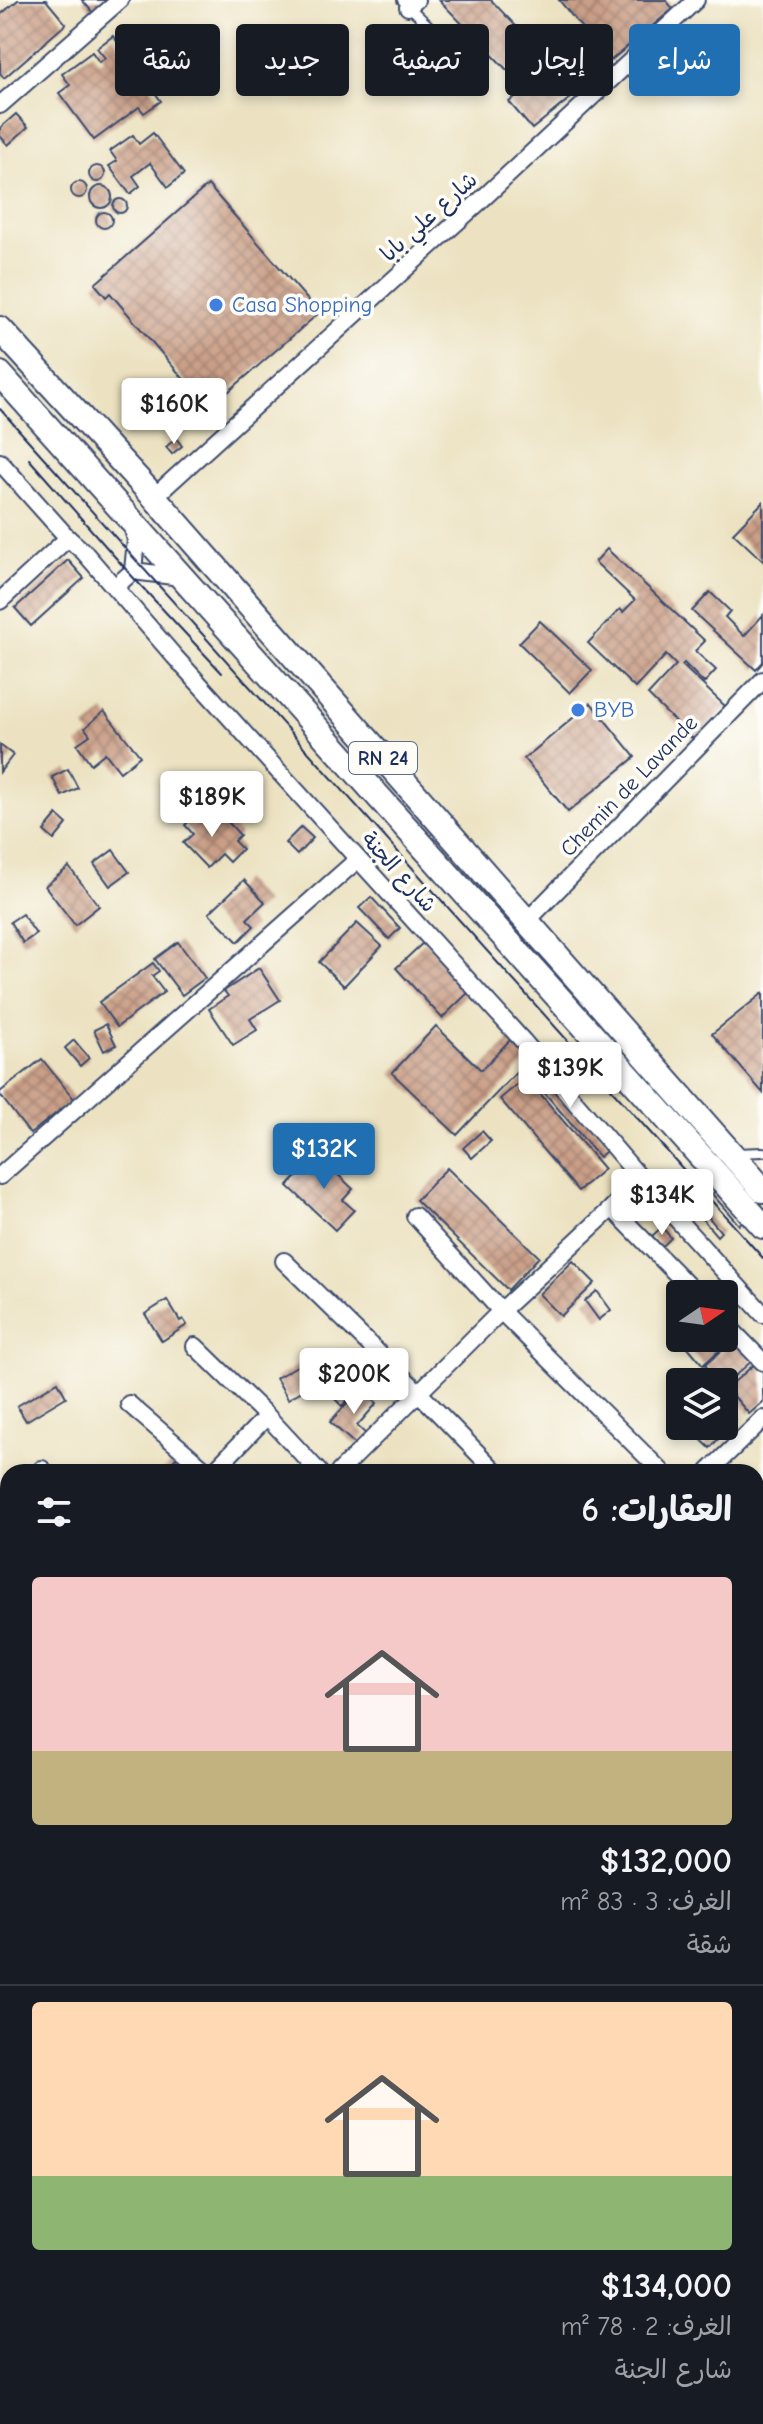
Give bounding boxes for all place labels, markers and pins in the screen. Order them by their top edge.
place label: Casa Shopping [232,292,372,318]
marker: Casa Shopping [207,296,225,314]
pin: $160K [118,378,230,446]
place label: BYB [594,697,634,723]
marker: BYB [569,701,587,719]
pin: $189K [156,771,268,839]
pin: $139K [514,1042,626,1110]
pin: $132K [268,1123,380,1191]
pin: $134K [606,1169,718,1237]
pin: $200K [298,1348,410,1416]

